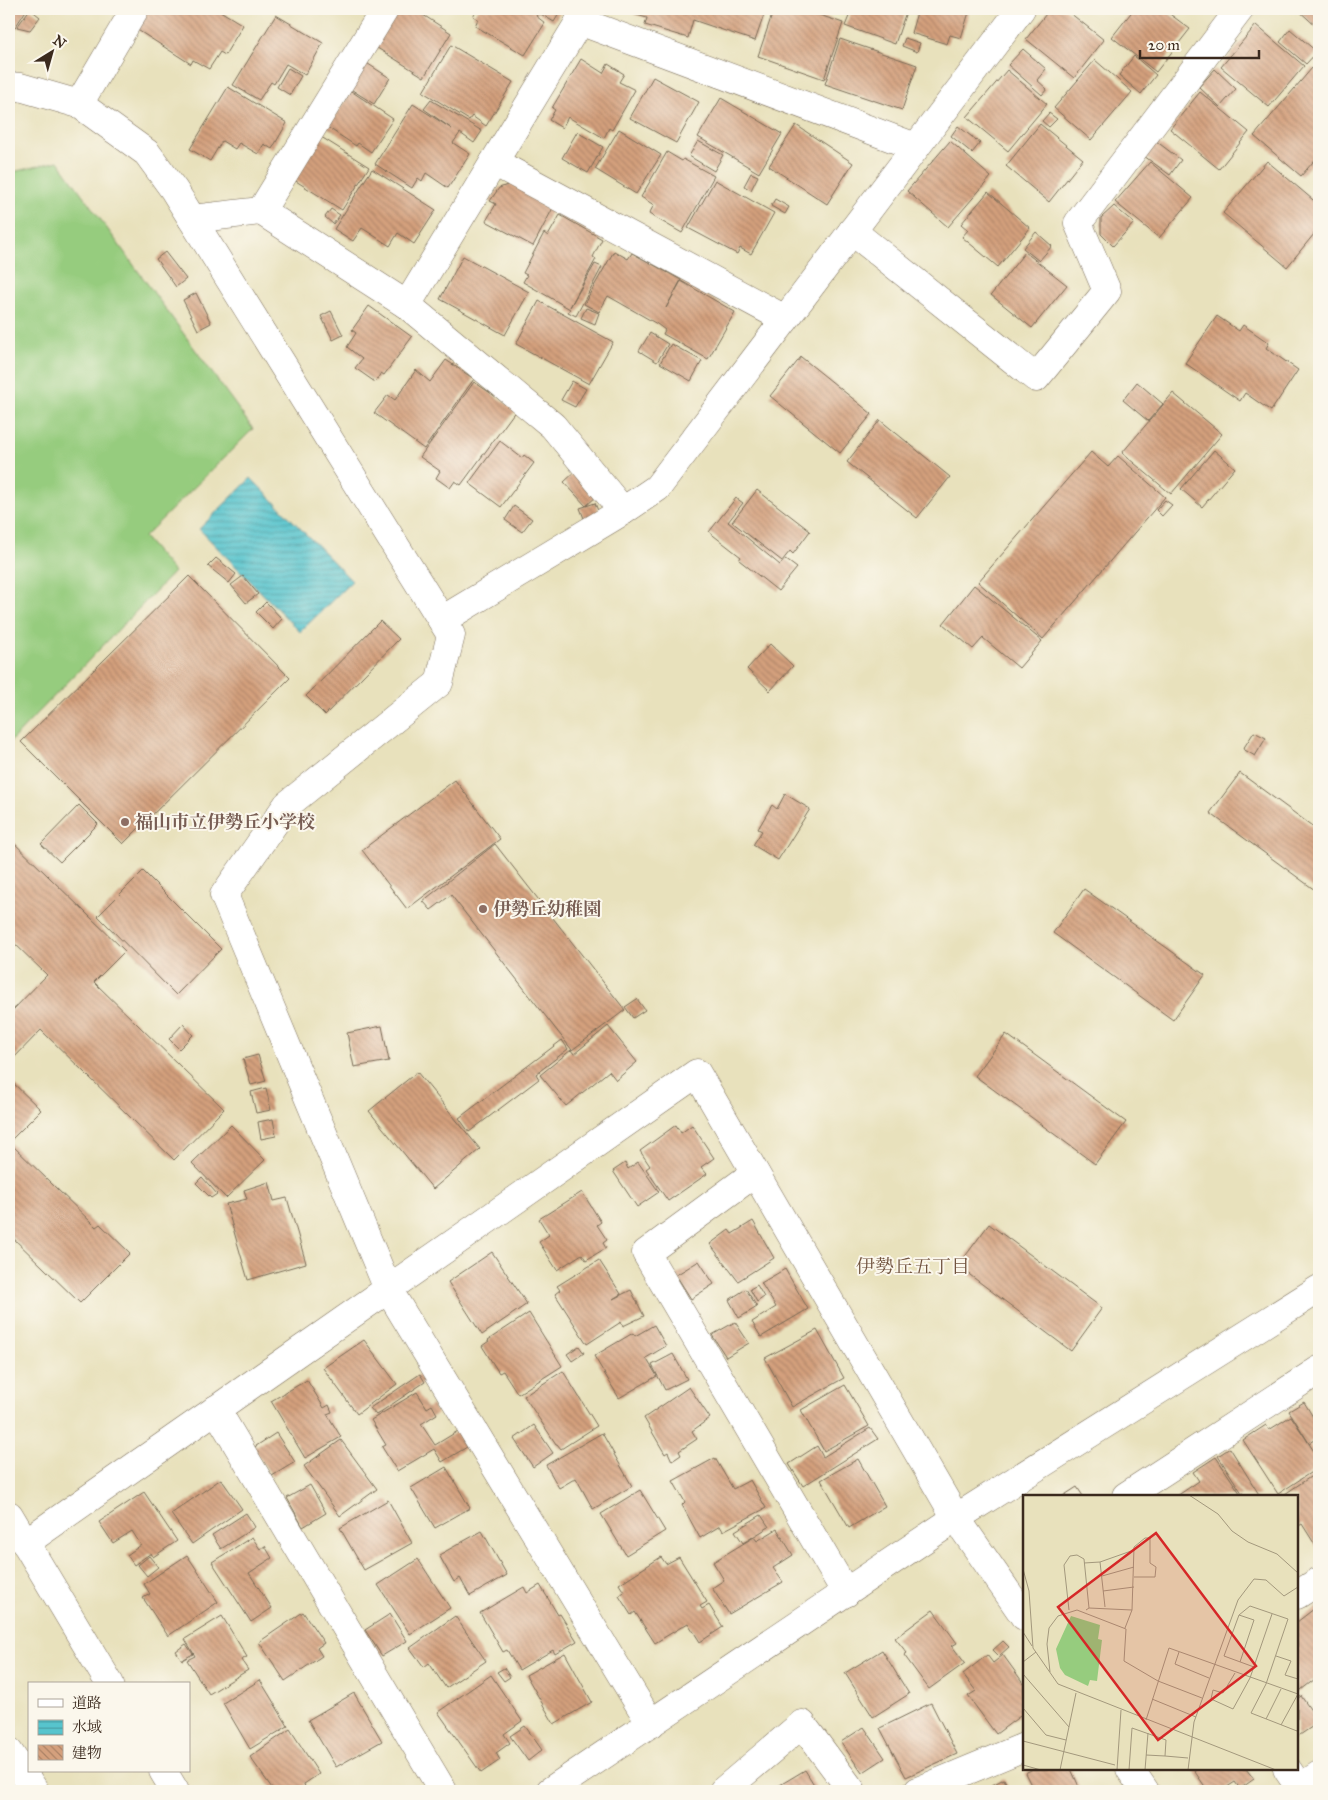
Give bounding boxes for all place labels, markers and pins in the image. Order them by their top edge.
place label: 福山市立伊勢丘小学校 [135,811,315,833]
marker: 福山市立伊勢丘小学校 [119,816,131,828]
place label: 伊勢丘幼稚園 [493,898,601,920]
marker: 伊勢丘幼稚園 [477,903,489,915]

